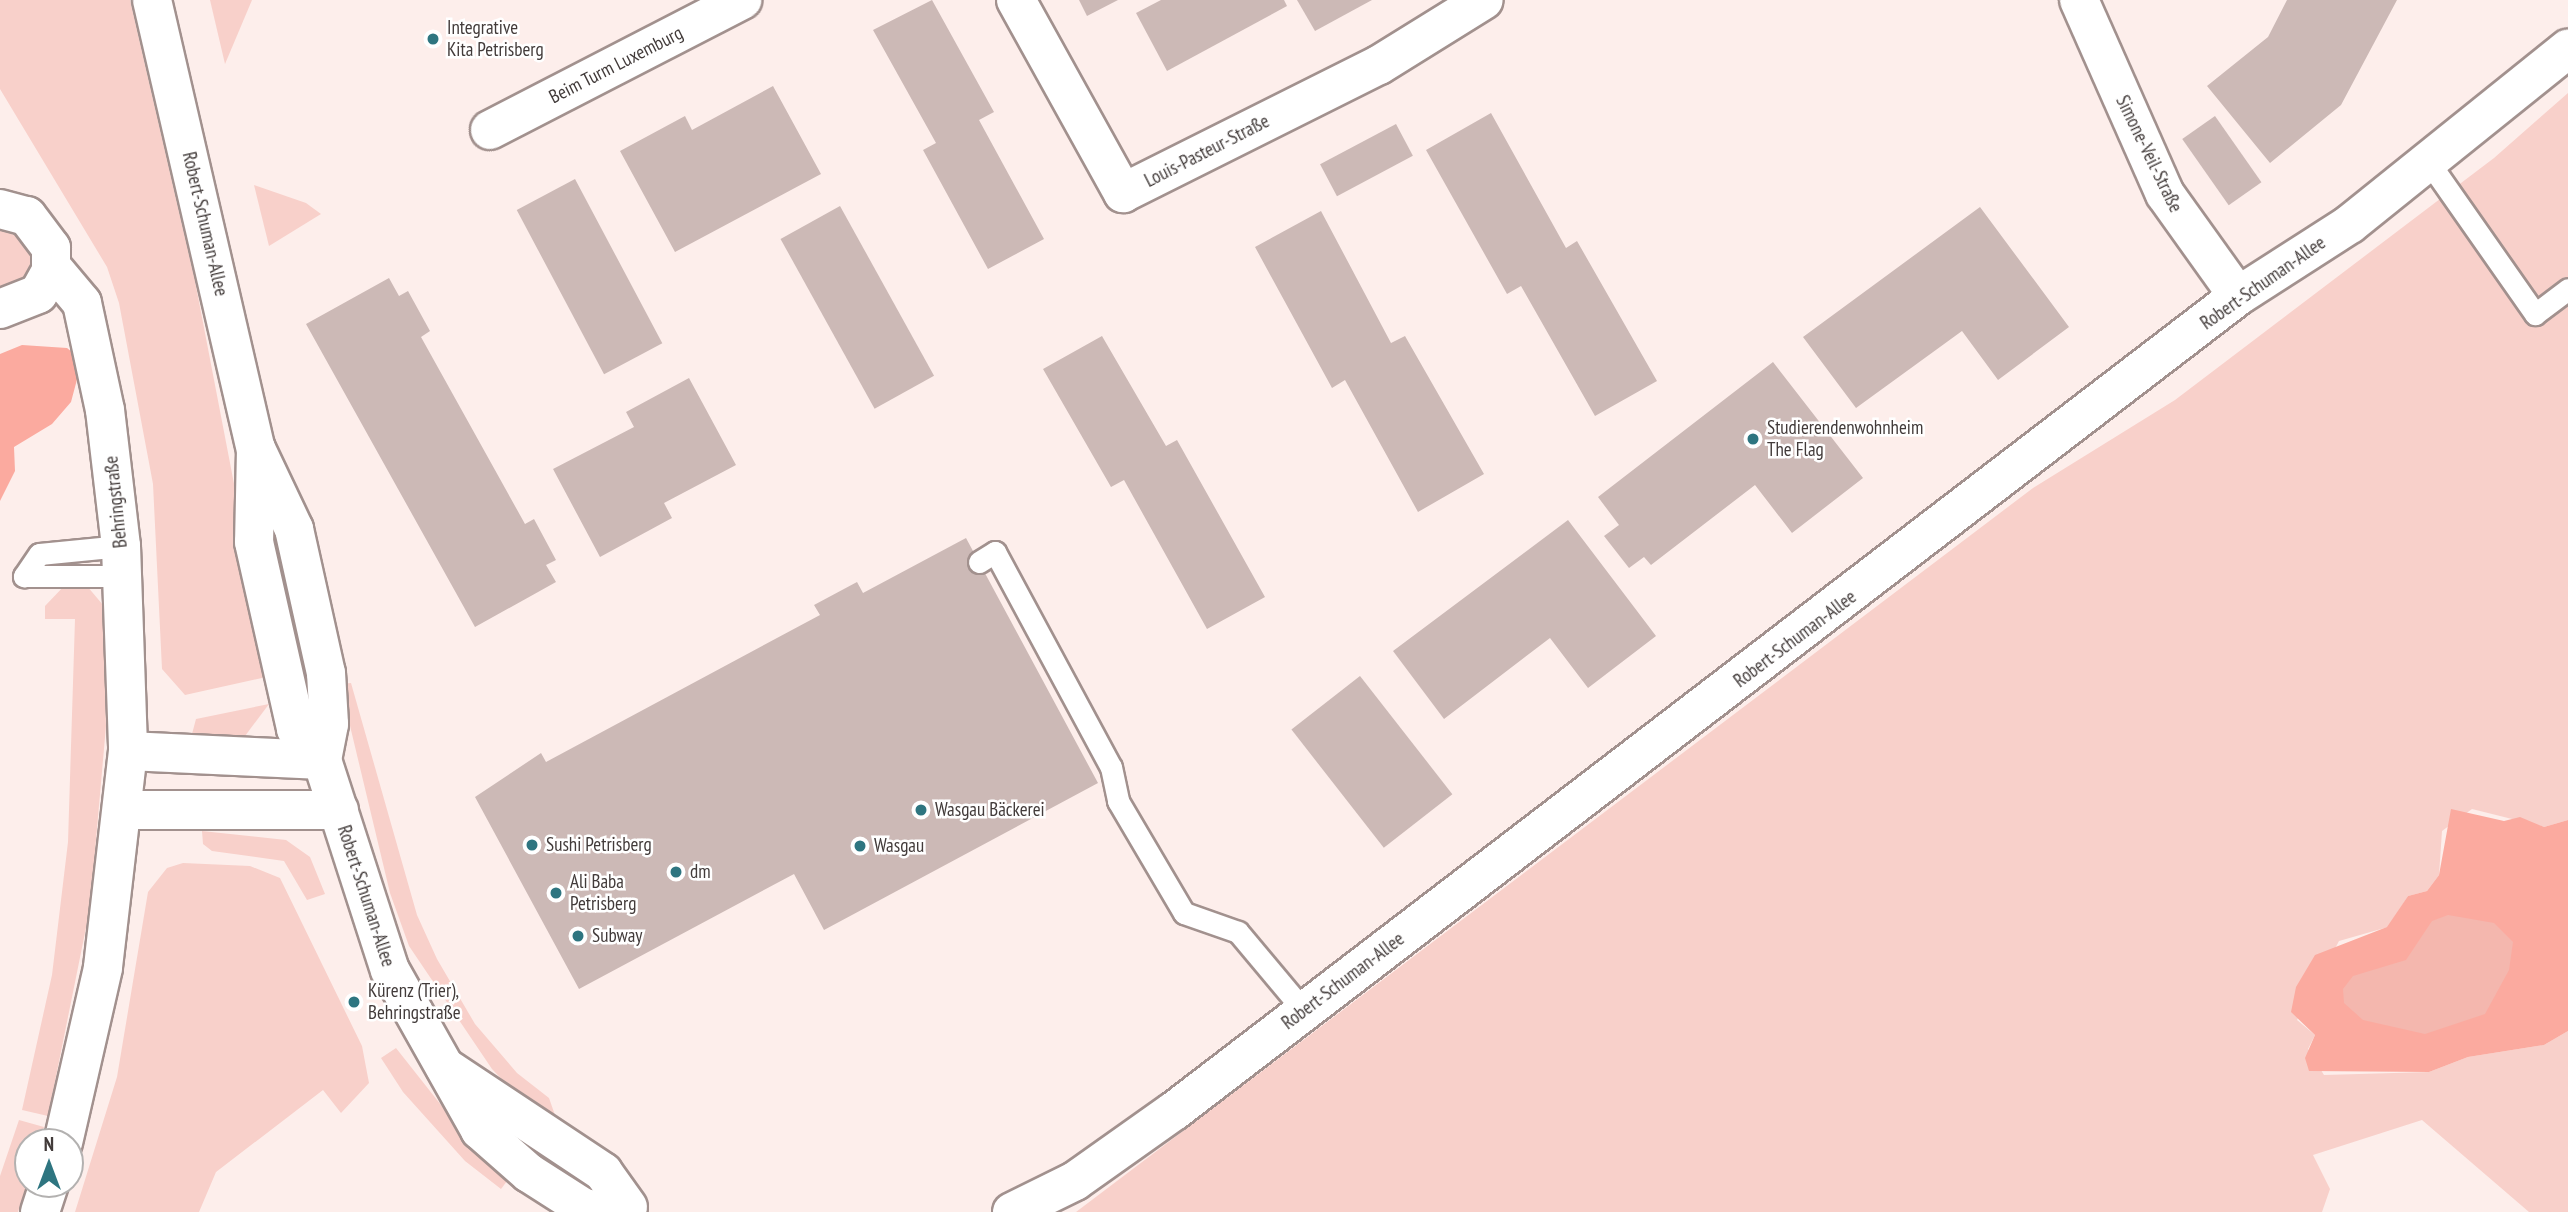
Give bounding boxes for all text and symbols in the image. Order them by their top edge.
place label: Integrative Kita Petrisberg [447,17,544,61]
street label: Beim Turm Luxemburg [545,21,687,109]
marker: Integrative Kita Petrisberg [425,31,441,47]
street label: Simone-Veil-Straße [2111,92,2187,216]
street label: Louis-Pasteur-Straße [1141,110,1273,192]
street label: Robert-Schuman-Allee [177,150,233,298]
street label: Robert-Schuman-Allee [2196,231,2330,335]
place label: Studierendenwohnheim The Flag [1767,417,1923,461]
marker: Studierendenwohnheim The Flag [1745,431,1761,447]
street label: Behringstraße [100,455,132,549]
street label: Robert-Schuman-Allee [1729,586,1861,692]
place label: Wasgau Bäckerei [935,799,1045,821]
marker: Wasgau Bäckerei [913,802,929,818]
street label: Robert-Schuman-Allee [332,822,400,970]
place label: Sushi Petrisberg [546,834,652,856]
place label: Wasgau [874,835,924,857]
marker: Sushi Petrisberg [524,837,540,853]
marker: Wasgau [852,838,868,854]
place label: dm [690,861,711,883]
marker: dm [668,864,684,880]
place label: Ali Baba Petrisberg [570,871,636,915]
marker: Ali Baba Petrisberg [548,885,564,901]
place label: Subway [592,925,642,947]
marker: Subway [570,928,586,944]
street label: Robert-Schuman-Allee [1277,928,1409,1034]
place label: Kürenz (Trier), Behringstraße [368,980,461,1024]
marker: Kürenz (Trier), Behringstraße [346,994,362,1010]
north arrow [14,1128,84,1198]
text: N [44,1132,54,1156]

